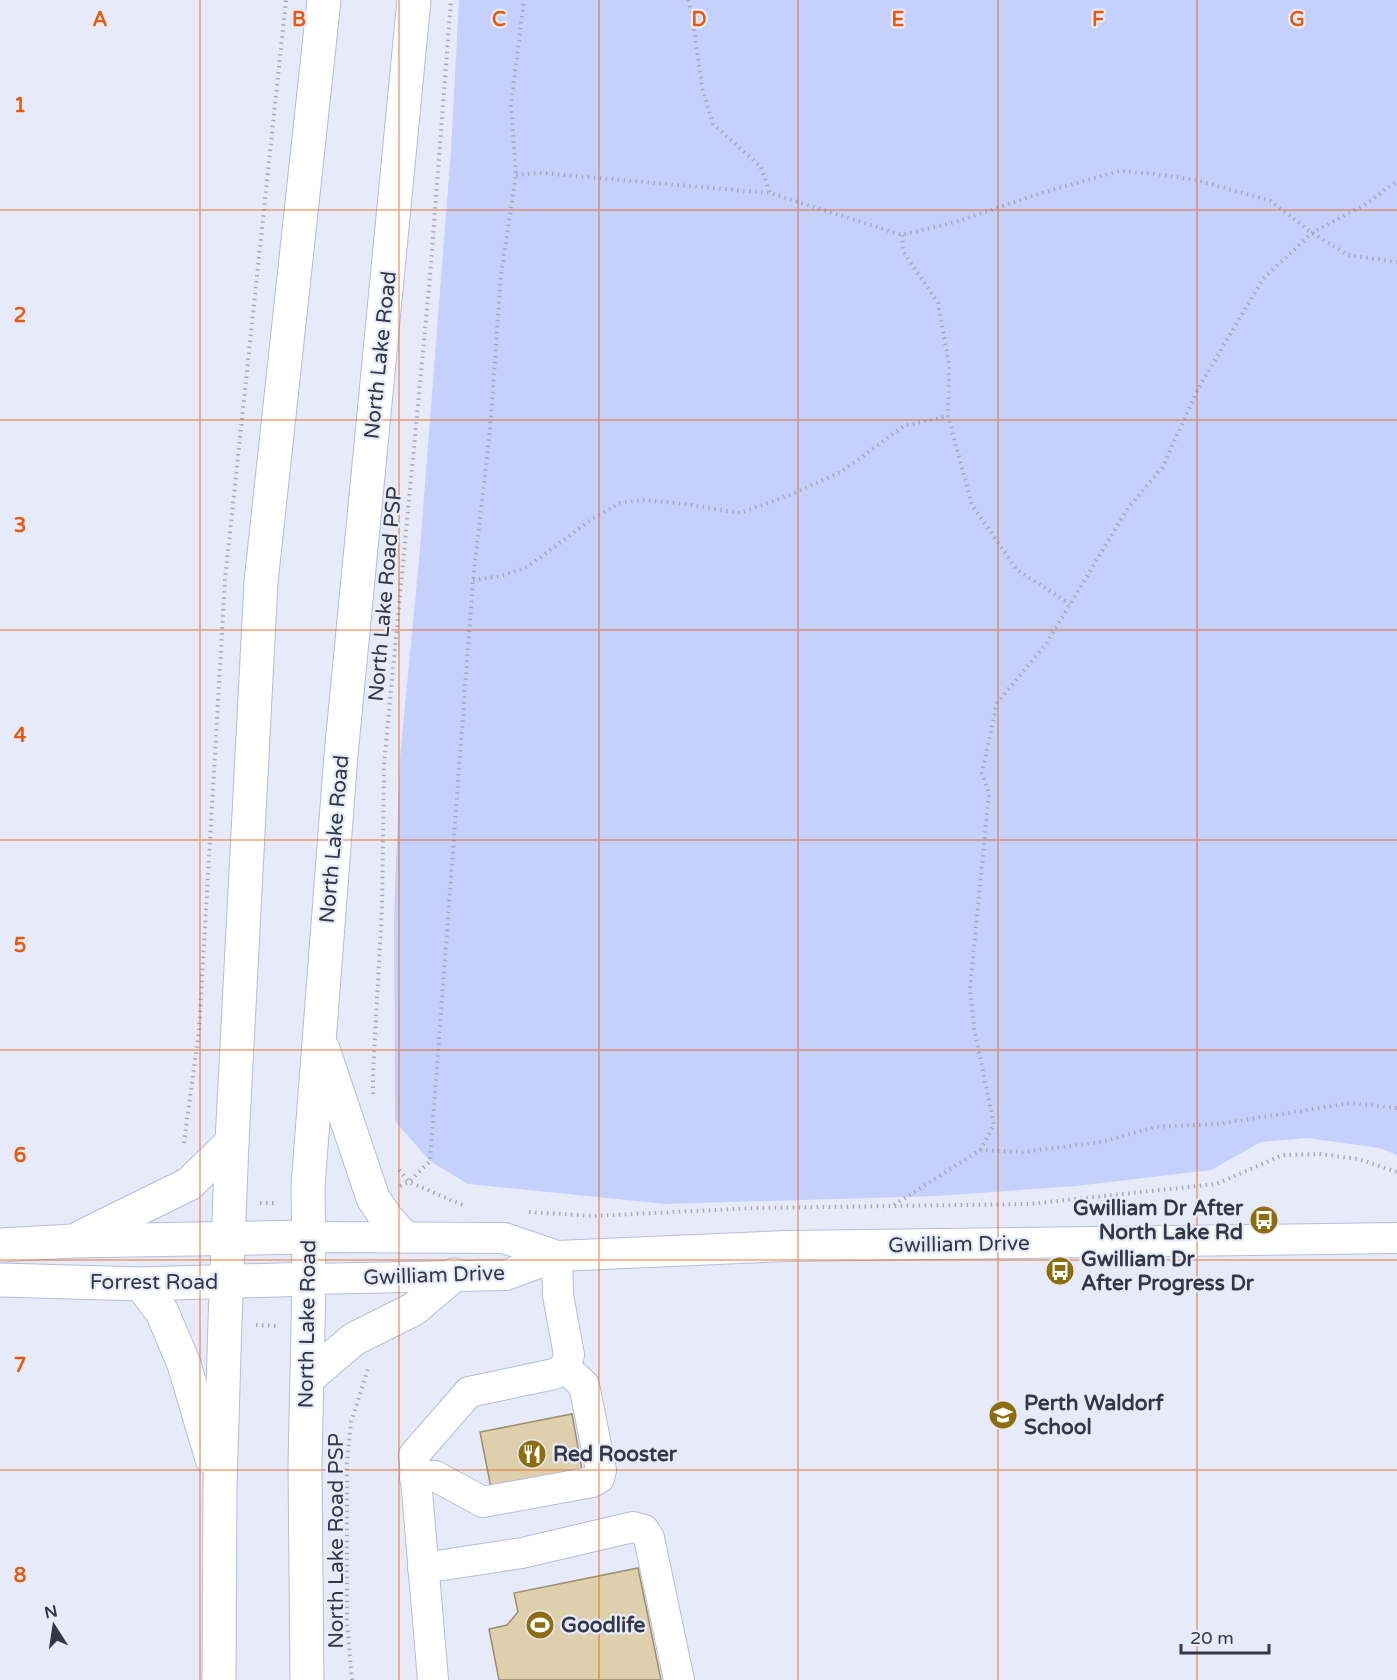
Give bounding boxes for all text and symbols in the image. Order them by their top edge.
text: A [93,8,108,32]
text: B [292,8,306,32]
text: C [492,8,506,32]
text: D [691,8,707,32]
text: E [892,8,905,32]
text: F [1092,8,1104,32]
text: G [1289,8,1305,32]
text: 1 [14,94,26,118]
street label: North Lake Road [359,270,402,440]
text: 2 [14,304,26,328]
street label: North Lake Road PSP [364,486,407,702]
text: 3 [14,514,26,538]
text: 4 [14,724,27,748]
street label: North Lake Road [315,754,354,924]
text: 5 [14,934,26,958]
text: 6 [14,1144,26,1168]
place label: Gwilliam Dr After North Lake Rd [1073,1196,1244,1245]
bus stop icon: Gwilliam Dr After North Lake Rd [1248,1204,1280,1236]
street label: Gwilliam Drive [888,1231,1030,1258]
street label: North Lake Road [294,1239,321,1409]
place label: Gwilliam Dr After Progress Dr [1081,1247,1255,1296]
bus stop icon: Gwilliam Dr After Progress Dr [1044,1255,1076,1287]
street label: Gwilliam Drive [363,1261,505,1290]
street label: Forrest Road [90,1270,218,1295]
text: 7 [14,1354,26,1378]
place label: Perth Waldorf School [1024,1391,1165,1440]
school or university icon: Perth Waldorf School [987,1399,1019,1431]
street label: North Lake Road PSP [324,1433,349,1649]
restaurant icon: Red Rooster [516,1438,548,1470]
place label: Red Rooster [553,1442,678,1467]
text: 8 [14,1564,26,1588]
north arrow [24,1596,84,1656]
text: N [43,1601,59,1623]
sports icon: Goodlife [524,1609,556,1641]
place label: Goodlife [561,1613,646,1638]
scale bar [1181,1617,1270,1655]
text: 20 m [1190,1627,1234,1649]

